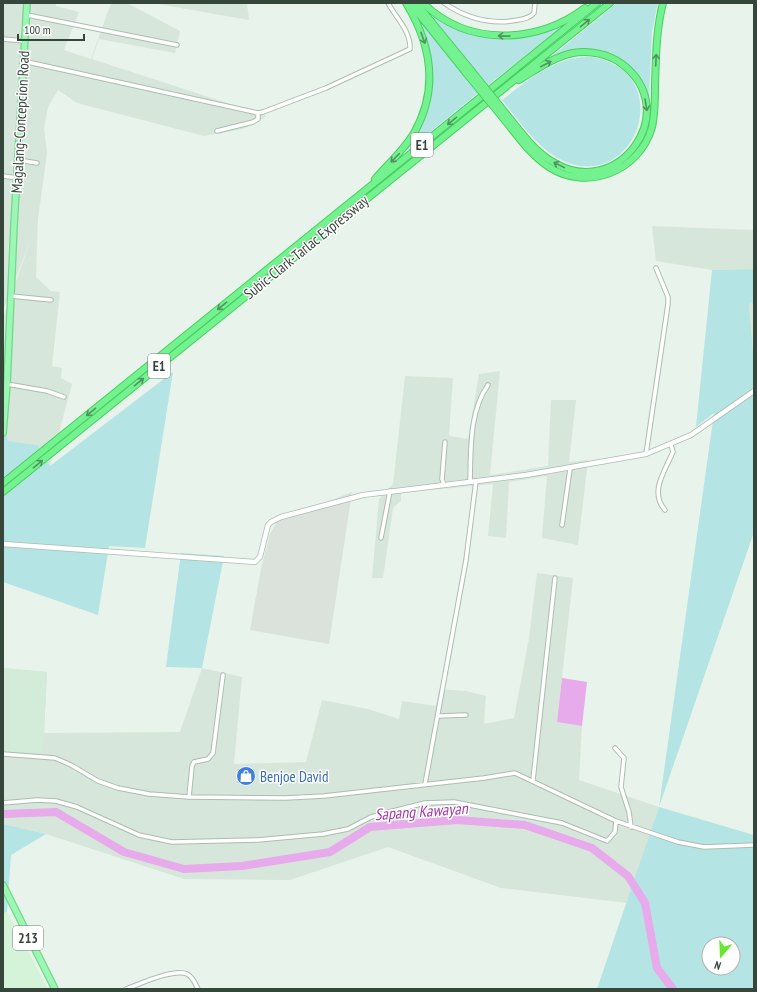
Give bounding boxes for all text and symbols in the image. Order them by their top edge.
scale bar [18,16,84,42]
one-way arrow [580,18,591,27]
text: 100 m [24,22,51,37]
one-way arrow [420,31,427,44]
one-way arrow [498,32,511,40]
street label: Magalang-Concepcion Road [7,50,33,194]
one-way arrow [652,54,660,67]
one-way arrow [540,60,552,67]
one-way arrow [642,98,650,111]
one-way arrow [446,116,457,125]
road number: E1 [411,133,433,157]
one-way arrow [390,153,400,163]
one-way arrow [553,161,565,168]
street label: Subic-Clark-Tarlac Expressway [240,191,373,303]
one-way arrow [217,302,227,311]
road number: E1 [148,354,170,378]
one-way arrow [134,378,145,387]
one-way arrow [86,407,96,416]
one-way arrow [33,460,44,468]
shop icon: Benjoe David [235,765,257,787]
place label: Benjoe David [260,767,328,786]
water label: Sapang Kawayan [374,798,469,824]
road number: 213 [13,926,43,950]
north arrow [701,936,741,976]
text: N [713,958,723,973]

